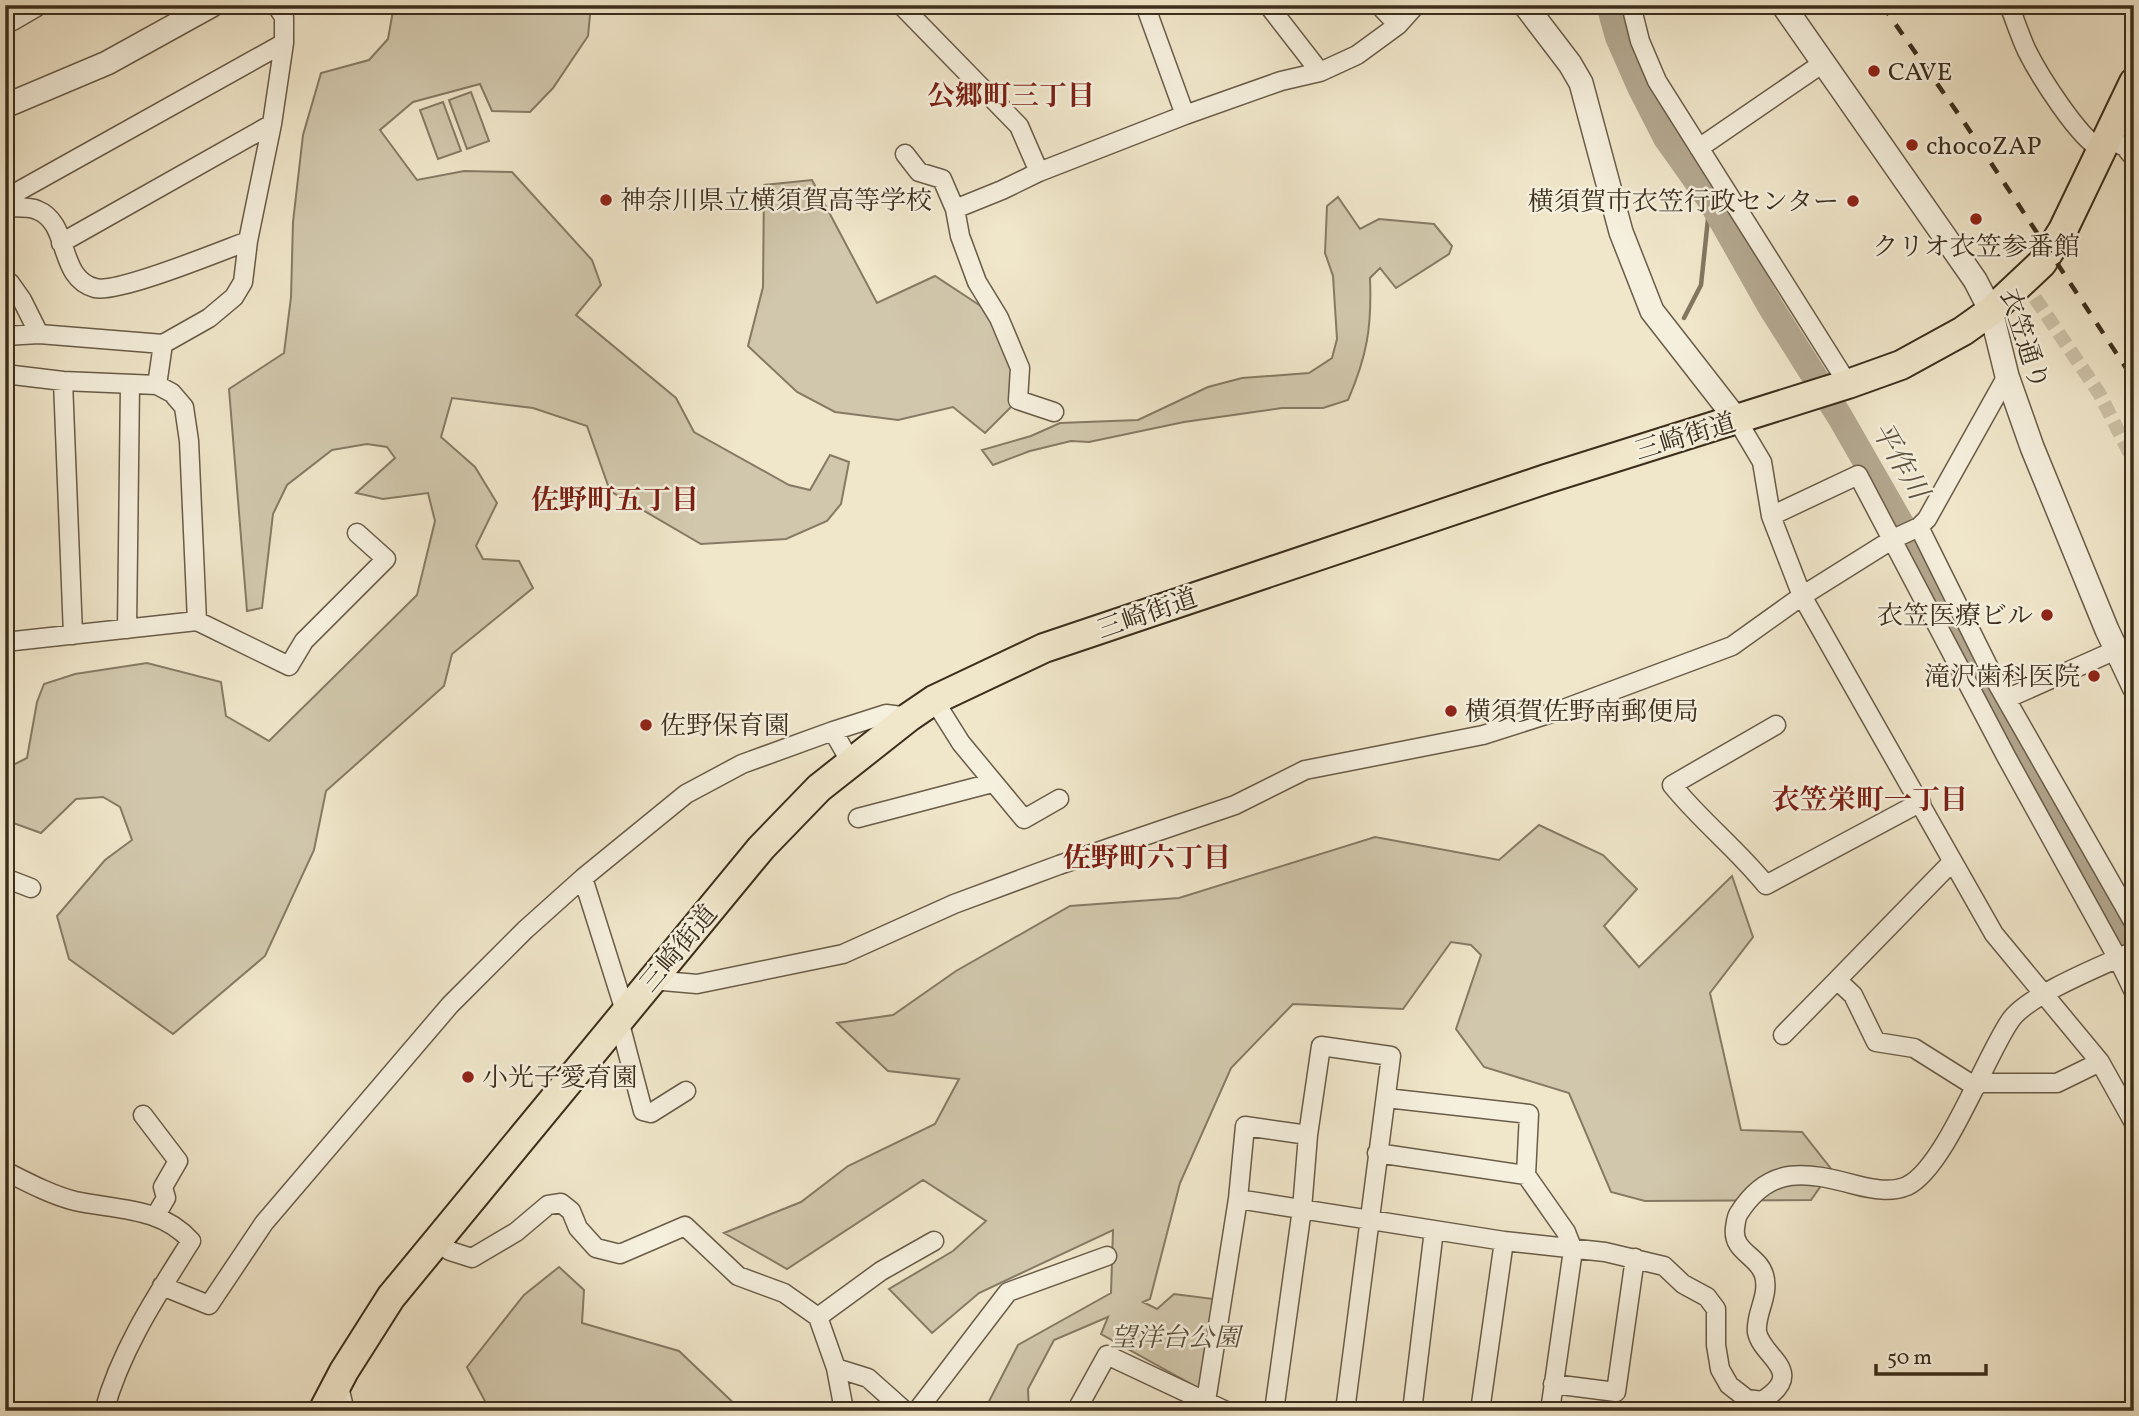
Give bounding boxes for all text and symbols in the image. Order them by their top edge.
place label: CAVE [1888,55,1952,91]
marker: CAVE [1866,63,1882,79]
district label: 公郷町三丁目 [927,78,1095,117]
place label: chocoZAP [1926,129,2042,165]
marker: chocoZAP [1904,137,1920,153]
place label: 神奈川県立横須賀高等学校 [620,184,932,220]
place label: 横須賀市衣笠行政センター [1528,185,1839,221]
marker: 神奈川県立横須賀高等学校 [598,192,614,208]
marker: 横須賀市衣笠行政センター [1845,193,1861,209]
marker: クリオ衣笠参番館 [1968,211,1984,227]
place label: クリオ衣笠参番館 [1872,230,2080,266]
street label: 衣笠通り [1990,285,2056,395]
street label: 三崎街道 [1631,405,1741,470]
water label: 平作川 [1861,415,1938,510]
district label: 佐野町五丁目 [531,482,699,521]
street label: 三崎街道 [1093,581,1203,649]
place label: 衣笠医療ビル [1877,599,2033,635]
marker: 衣笠医療ビル [2039,607,2055,623]
place label: 滝沢歯科医院 [1924,660,2080,696]
marker: 滝沢歯科医院 [2086,668,2102,684]
place label: 横須賀佐野南郵便局 [1465,695,1699,731]
marker: 横須賀佐野南郵便局 [1443,703,1459,719]
place label: 佐野保育園 [660,709,790,745]
marker: 佐野保育園 [638,717,654,733]
district label: 衣笠栄町一丁目 [1772,782,1968,821]
district label: 佐野町六丁目 [1063,840,1231,879]
street label: 三崎街道 [632,898,727,1001]
place label: 小光子愛育園 [482,1061,638,1097]
marker: 小光子愛育園 [460,1069,476,1085]
park label: 望洋台公園 [1110,1321,1244,1357]
scale bar [1876,1332,1987,1376]
text: 50 m [1887,1344,1932,1373]

